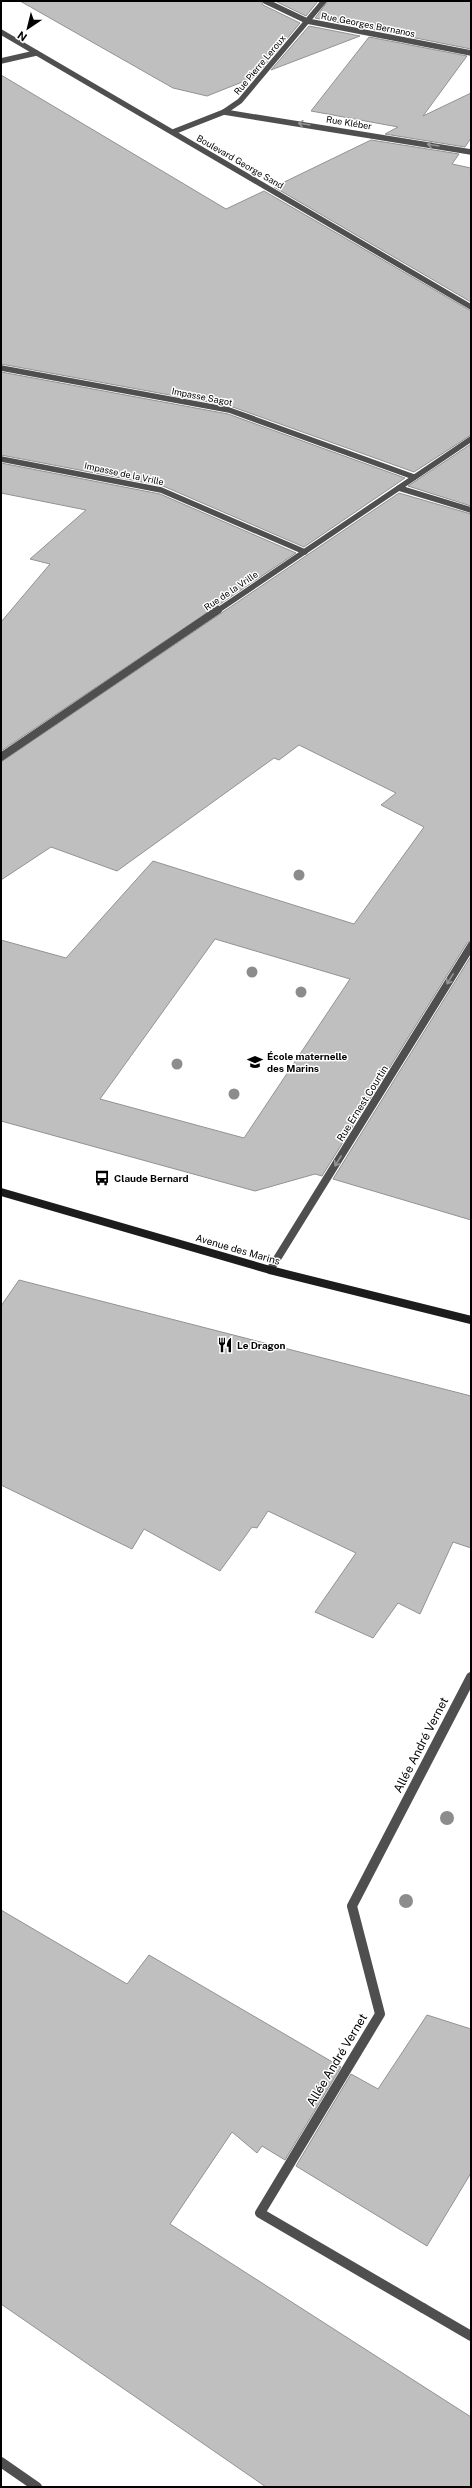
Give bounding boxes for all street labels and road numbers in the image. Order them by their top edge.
street label: Rue Georges Bernanos [320,10,416,39]
street label: Rue Pierre Leroux [231,33,288,97]
street label: Rue Kléber [325,113,373,132]
street label: Boulevard George Sand [195,132,286,191]
street label: Impasse Sagot [171,385,234,408]
street label: Impasse de la Vrille [83,460,165,487]
street label: Rue de la Vrille [202,569,260,613]
street label: Rue Ernest Courtin [334,1063,390,1143]
street label: Avenue des Marins [194,1231,282,1267]
street label: Allée André Vernet [391,1695,451,1795]
street label: Allée André Vernet [304,2011,370,2109]

